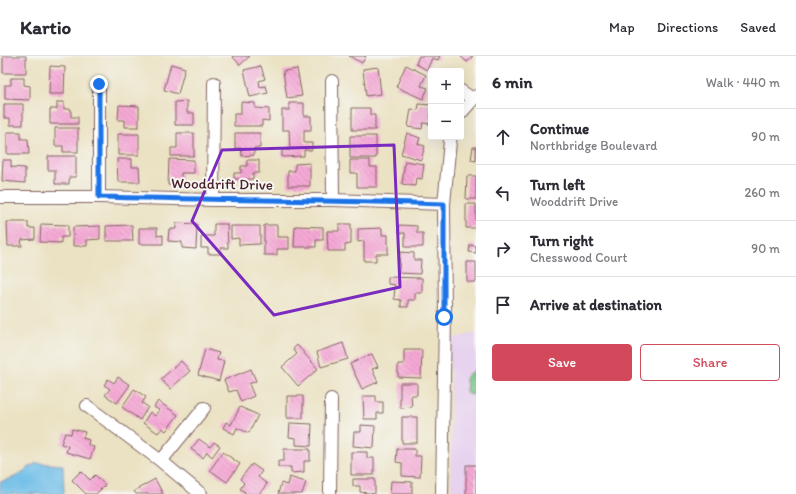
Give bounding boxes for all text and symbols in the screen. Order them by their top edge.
text: Kartio [20,16,71,39]
text: Map [609,19,635,36]
text: Directions [657,19,718,36]
text: Saved [740,19,776,36]
map controls [428,68,464,140]
button: + [428,68,464,104]
text: 6 min [492,72,533,92]
route end [90,75,108,93]
text: Walk · 440 m [706,75,780,90]
button: − [428,104,464,140]
text: Continue [530,120,589,138]
icon: ahead [492,126,514,148]
text: 90 m [751,129,780,144]
text: Northbridge Boulevard [530,138,657,153]
street label: Wooddrift Drive [171,174,273,194]
text: Turn left [530,176,585,194]
icon: left [492,182,514,204]
text: 260 m [744,185,780,200]
text: Wooddrift Drive [530,194,618,209]
text: Turn right [530,232,594,250]
icon: right [492,238,514,260]
text: 90 m [751,241,780,256]
text: Chesswood Court [530,250,627,265]
icon: arrive [492,294,514,316]
text: Arrive at destination [530,296,662,314]
route start [435,308,453,326]
button: Save [492,344,632,381]
button: Share [640,344,780,381]

